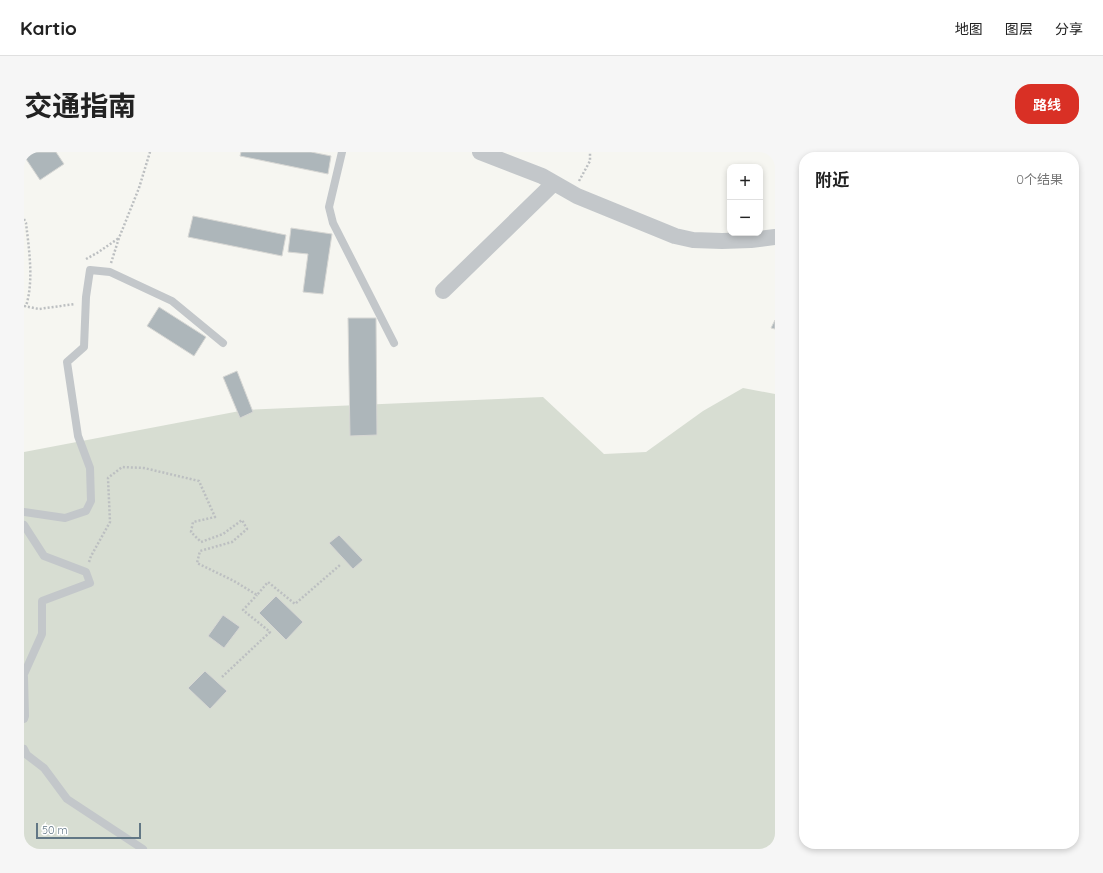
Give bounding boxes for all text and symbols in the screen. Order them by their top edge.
text: Kartio [20,16,77,40]
text: 地图 [955,20,983,38]
text: 图层 [1005,20,1033,38]
text: 分享 [1055,20,1083,38]
button: 路线 [1015,84,1079,124]
text: 交通指南 [24,88,136,123]
map controls [727,164,763,236]
button: + [727,164,763,200]
text: 附近 [815,169,849,190]
text: 0个结果 [1016,171,1063,187]
button: − [727,200,763,236]
scale bar [36,821,141,840]
text: 50 m [42,823,68,837]

